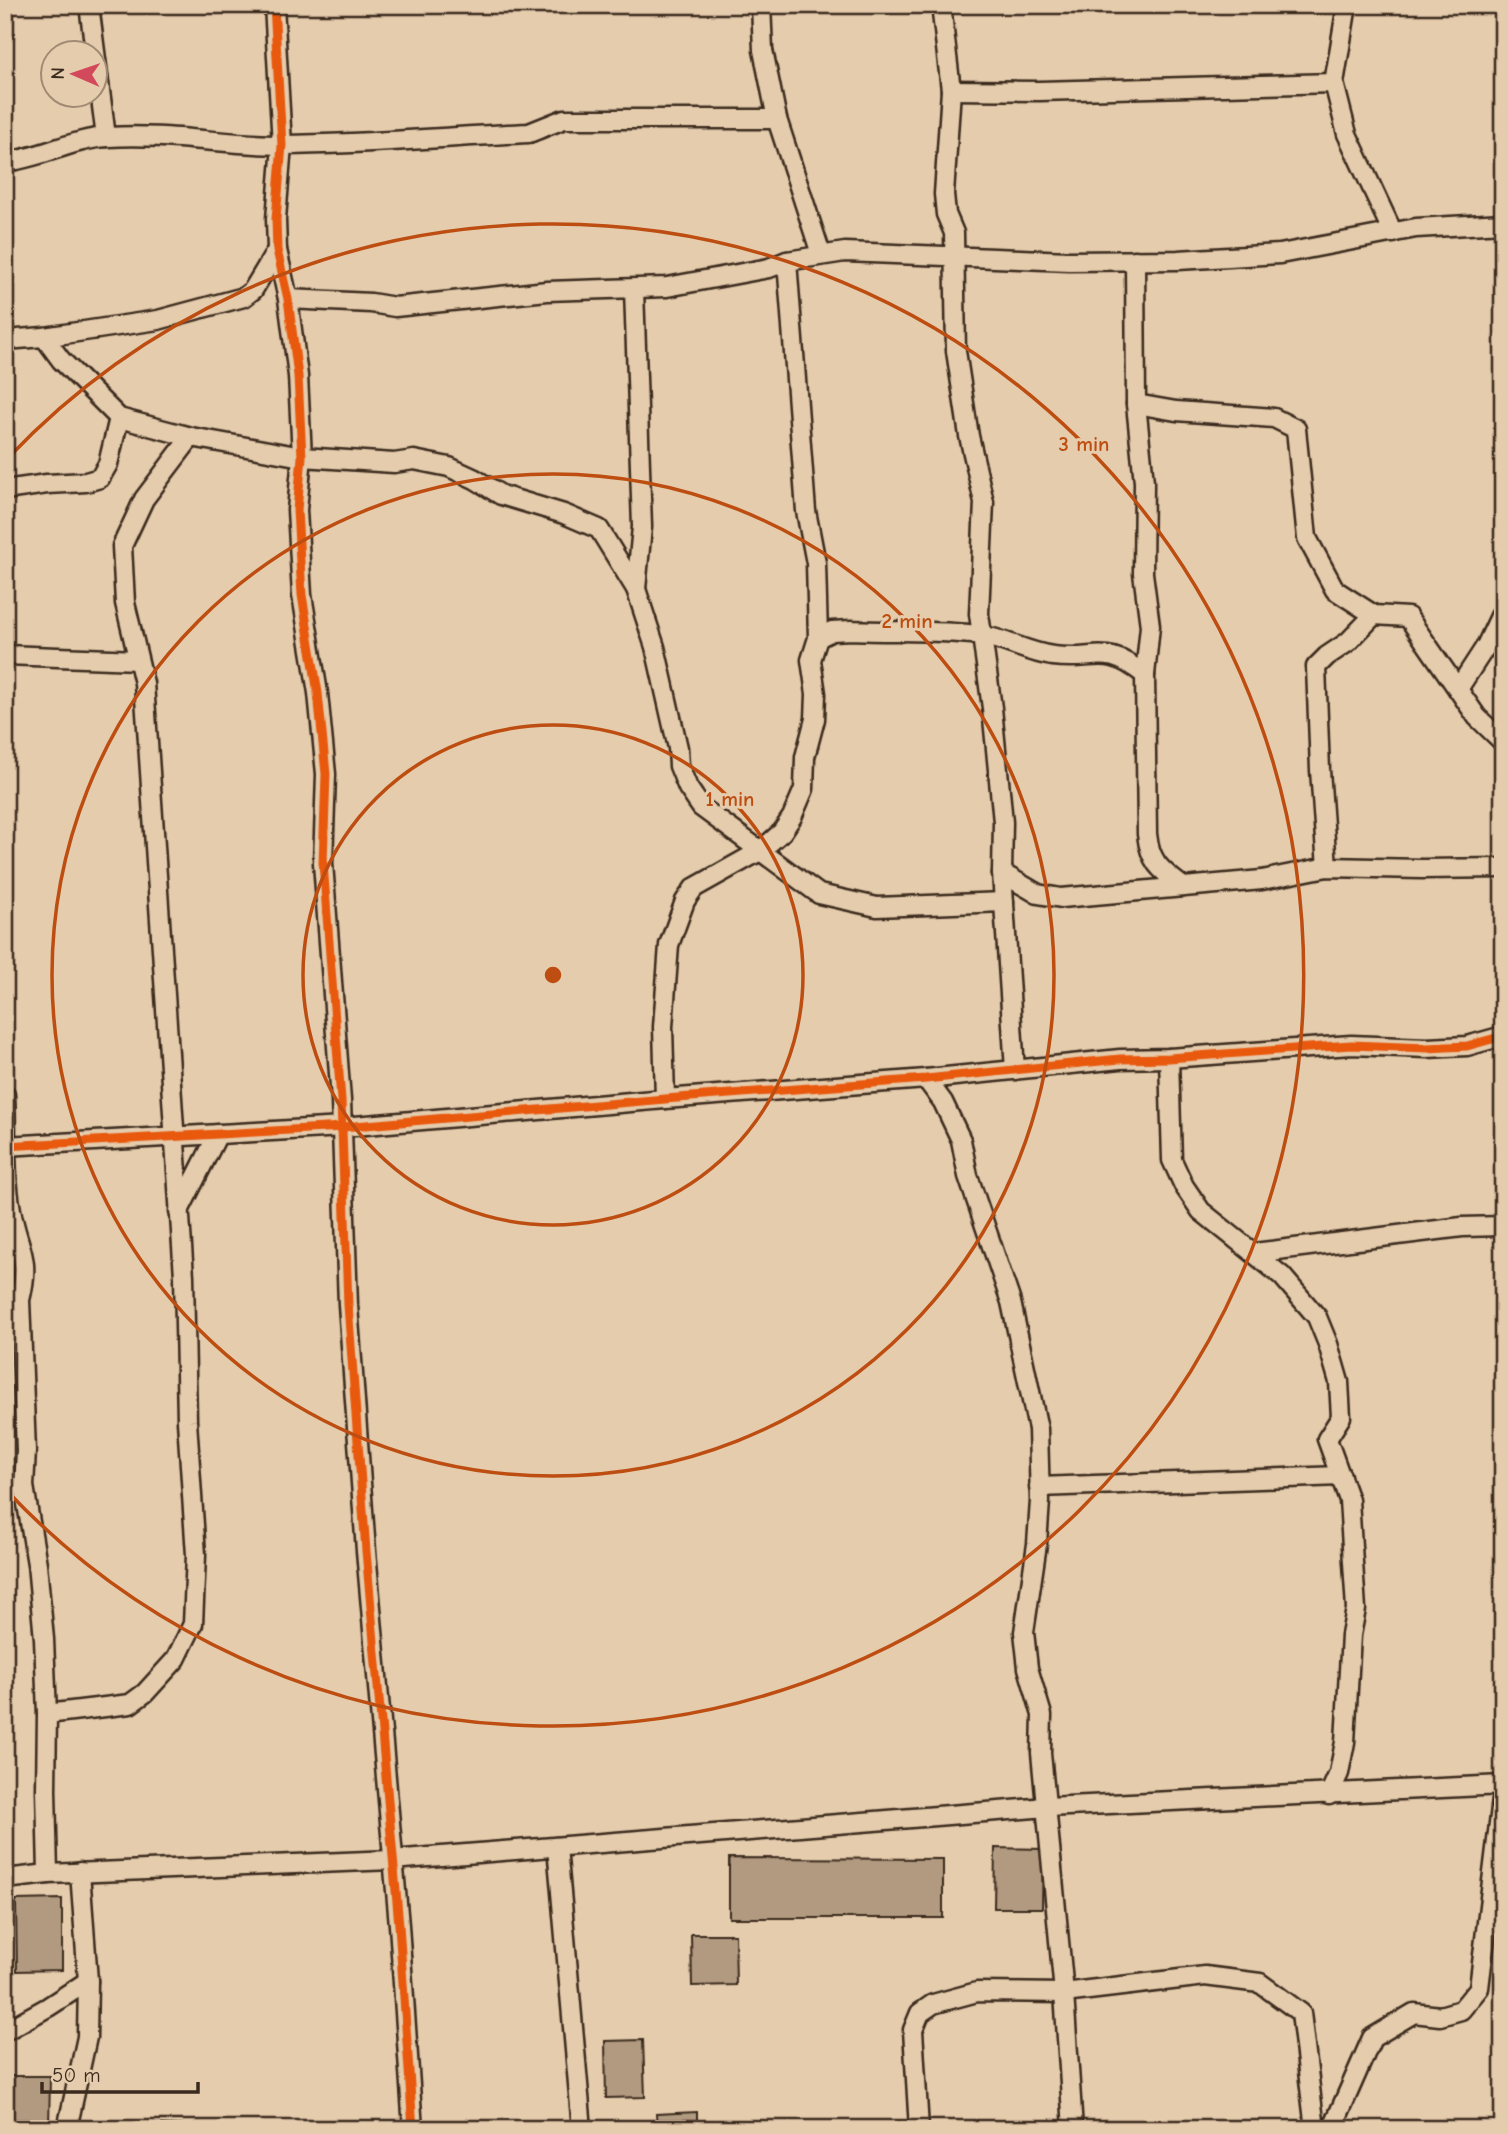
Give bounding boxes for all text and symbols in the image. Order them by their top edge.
north arrow [38,38,108,108]
text: N [47,67,69,80]
text: 3 min [1058,432,1110,456]
text: 2 min [881,609,933,633]
text: 1 min [706,787,754,811]
centre of rings [541,963,565,987]
scale bar [42,2050,198,2094]
text: 50 m [52,2063,101,2087]

